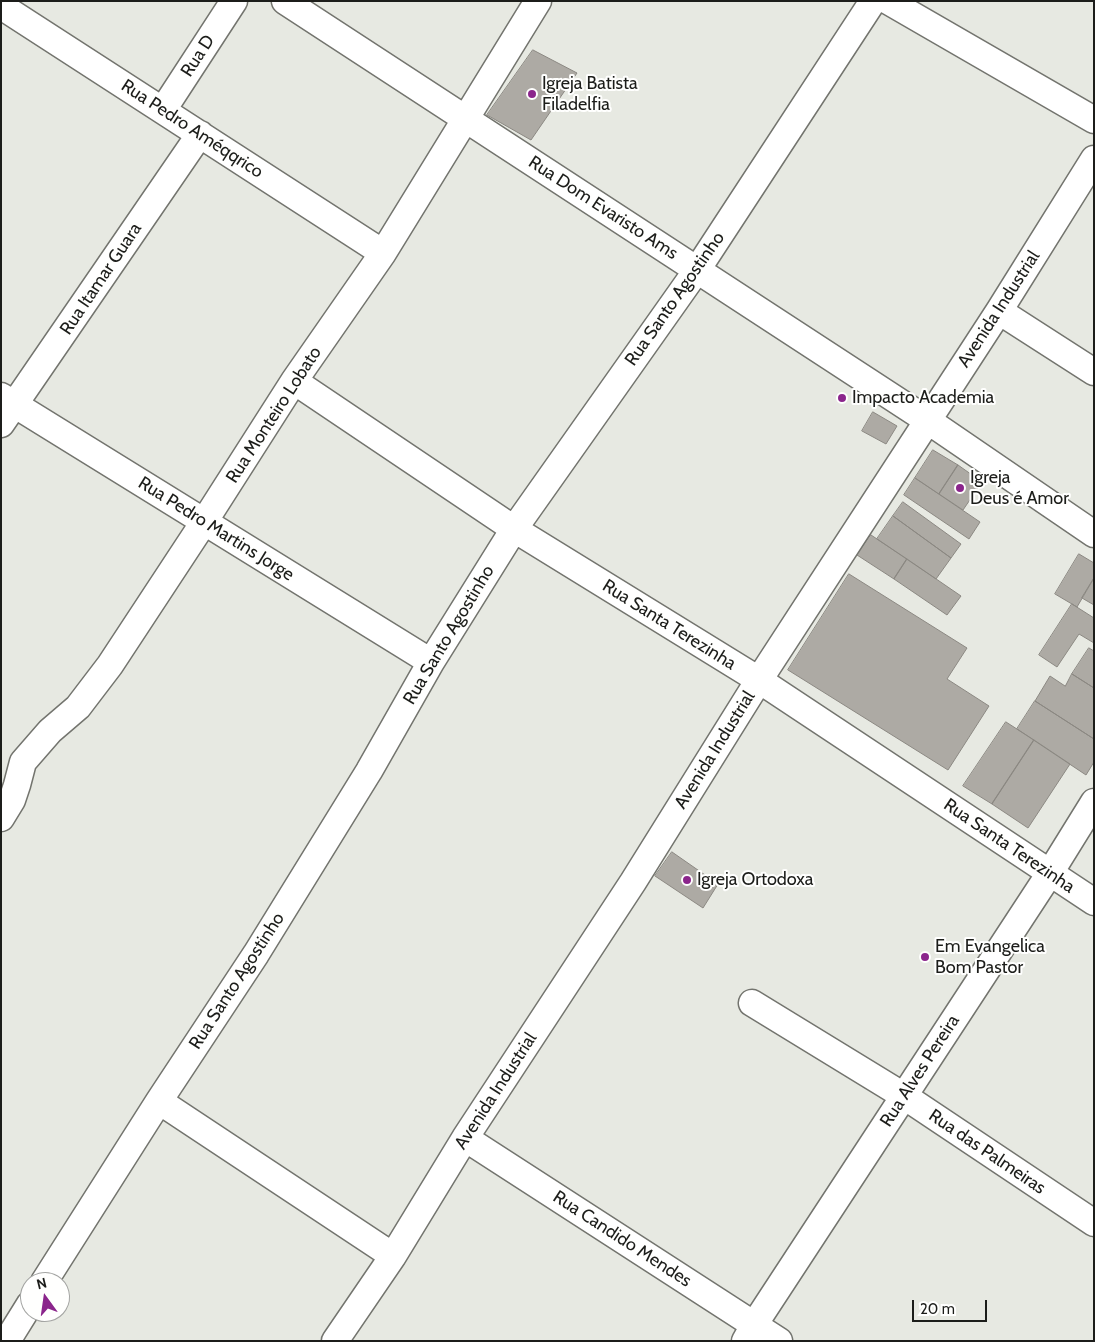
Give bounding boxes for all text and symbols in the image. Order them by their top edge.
street label: Rua D [176,31,220,81]
place label: Igreja Batista Filadelfia [542,73,638,116]
street label: Rua Pedro Améqqrico [117,75,267,183]
marker: Igreja Batista Filadelfia [526,88,538,100]
street label: Rua Dom Evaristo Ams [524,152,682,264]
street label: Rua Itamar Guara [56,219,146,339]
street label: Rua Santo Agostinho [621,228,729,370]
street label: Avenida Industrial [953,247,1045,371]
street label: Rua Monteiro Lobato [222,343,326,487]
place label: Impacto Academia [852,387,994,409]
marker: Impacto Academia [836,392,848,404]
place label: Igreja Deus é Amor [970,467,1069,509]
street label: Rua Pedro Martins Jorge [134,472,298,586]
marker: Igreja Deus é Amor [954,482,966,494]
street label: Rua Santo Agostinho [399,561,499,709]
street label: Rua Santa Terezinha [598,575,740,675]
street label: Avenida Industrial [670,687,760,813]
street label: Rua Santa Terezinha [939,794,1079,898]
place label: Igreja Ortodoxa [697,869,813,891]
marker: Igreja Ortodoxa [681,874,693,886]
street label: Rua Santo Agostinho [185,909,289,1053]
place label: Em Evangelica Bom Pastor [935,936,1045,979]
marker: Em Evangelica Bom Pastor [919,951,931,963]
street label: Rua Alves Pereira [876,1011,964,1131]
street label: Avenida Industrial [450,1029,542,1153]
street label: Rua das Palmeiras [924,1105,1050,1199]
street label: Rua Candido Mendes [549,1186,695,1292]
north arrow [20,1272,70,1322]
text: N [35,1273,49,1293]
scale bar [915,1290,990,1322]
text: 20 m [920,1300,955,1318]

